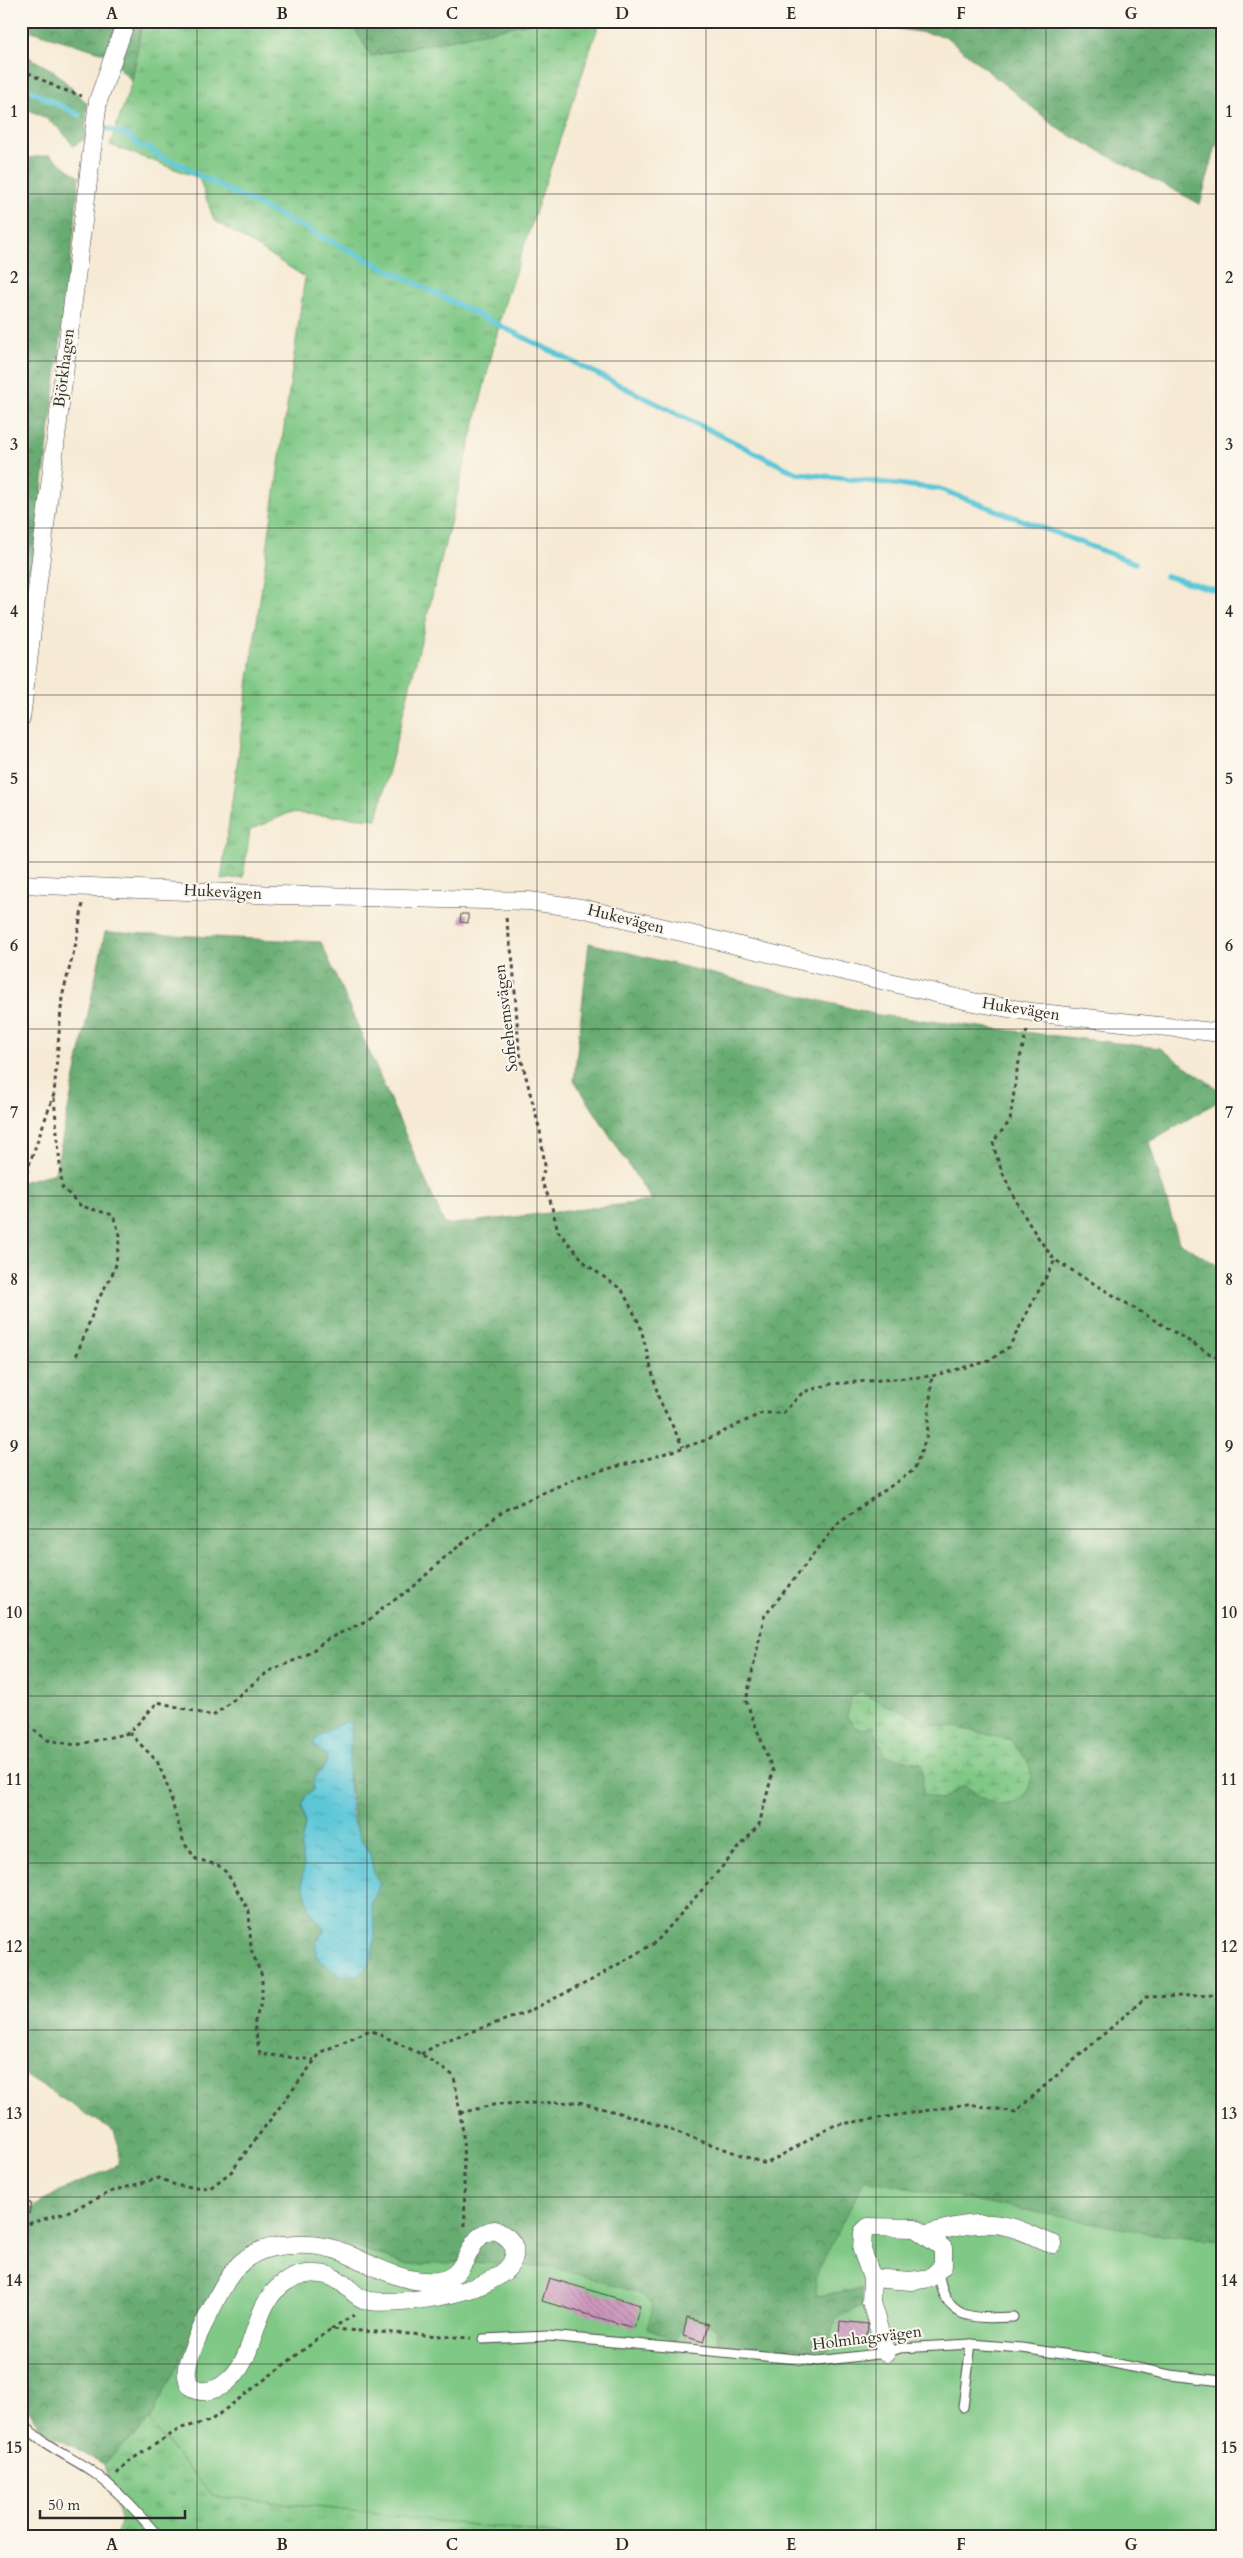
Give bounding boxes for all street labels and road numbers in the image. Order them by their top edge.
street label: Björkhagen [48,327,80,409]
street label: Hukevägen [183,879,263,905]
street label: Hukevägen [585,899,667,939]
street label: Sofiehemsvägen [488,963,524,1073]
street label: Hukevägen [981,992,1061,1026]
street label: Holmhagsvägen [811,2320,923,2356]

